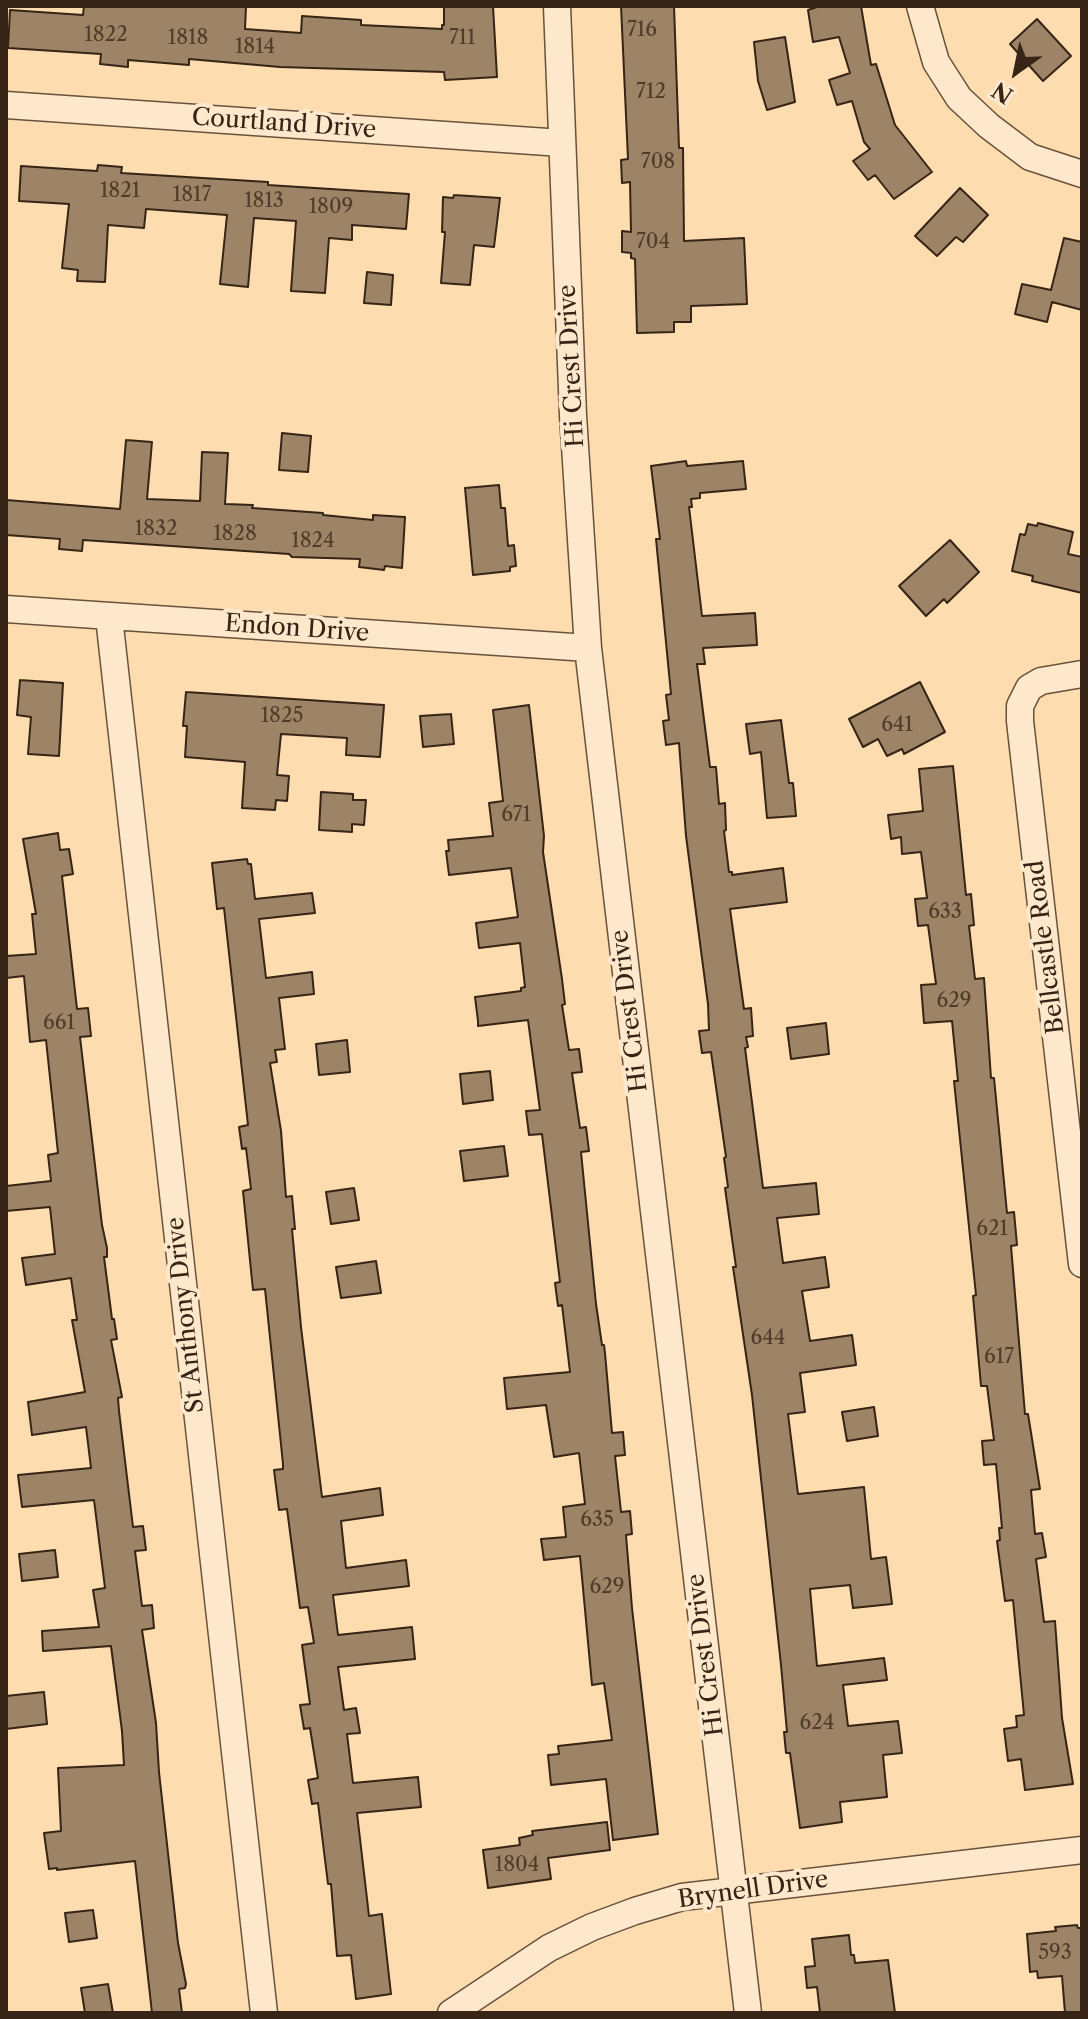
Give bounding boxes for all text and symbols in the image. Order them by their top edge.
house number: 716 [627,18,657,42]
house number: 1822 [84,23,128,47]
house number: 1818 [168,26,208,50]
house number: 711 [449,26,475,50]
north arrow [976,32,1056,112]
house number: 1814 [235,35,275,59]
text: N [987,76,1018,109]
house number: 712 [636,80,666,104]
street label: Courtland Drive [191,103,377,145]
house number: 708 [641,150,675,174]
house number: 1821 [100,179,140,203]
house number: 1817 [173,183,211,207]
house number: 1813 [244,189,284,213]
house number: 1809 [309,195,353,219]
house number: 704 [636,230,670,254]
street label: Hi Crest Drive [553,284,591,448]
house number: 1832 [135,517,177,541]
house number: 1828 [213,522,257,546]
house number: 1824 [291,529,335,553]
street label: Endon Drive [224,610,370,648]
house number: 1825 [261,704,303,728]
house number: 641 [881,713,913,737]
house number: 671 [501,803,531,827]
street label: Bellcastle Road [1021,858,1071,1036]
house number: 633 [928,900,962,924]
street label: Hi Crest Drive [606,928,654,1094]
house number: 629 [937,989,971,1013]
house number: 661 [43,1011,75,1035]
street label: St Anthony Drive [161,1216,211,1414]
house number: 621 [976,1217,1008,1241]
house number: 644 [751,1326,785,1350]
house number: 617 [984,1345,1014,1369]
house number: 635 [580,1508,614,1532]
street label: Hi Crest Drive [682,1572,730,1738]
house number: 629 [590,1575,624,1599]
house number: 624 [800,1711,834,1735]
house number: 1804 [495,1853,539,1877]
street label: Brynell Drive [676,1865,830,1915]
house number: 593 [1038,1941,1072,1965]

